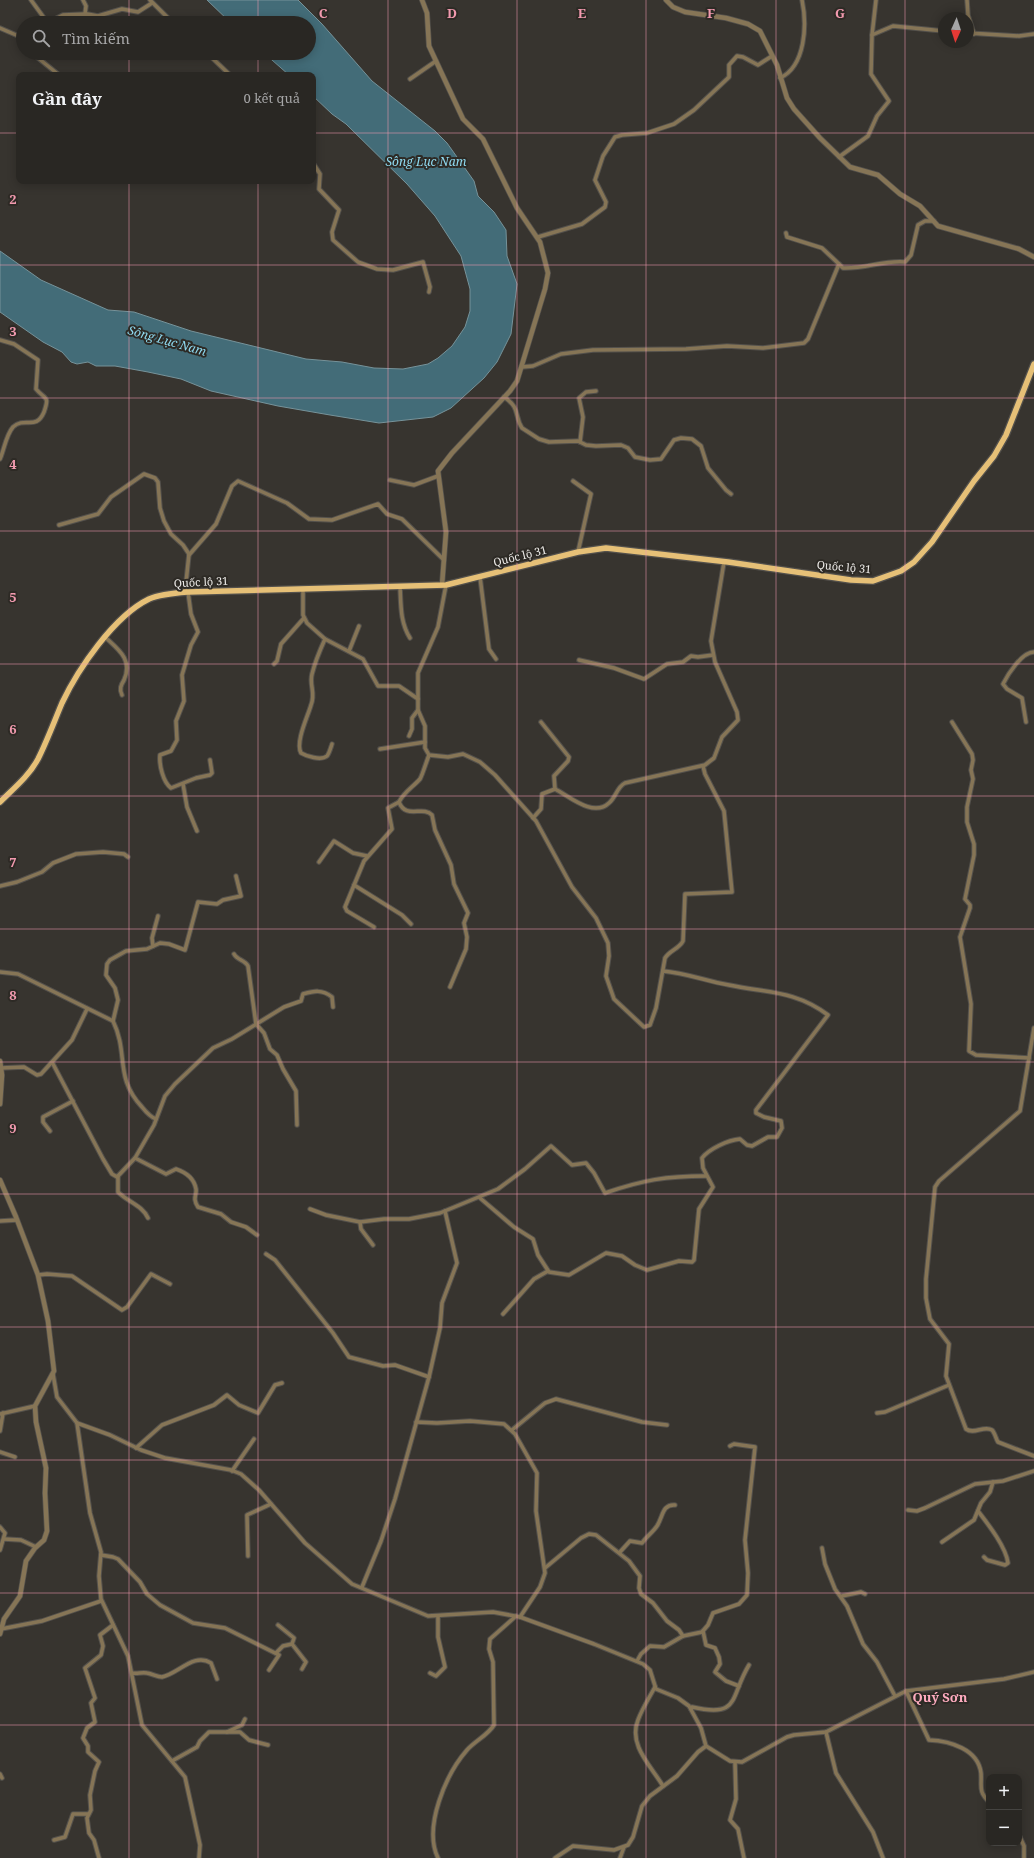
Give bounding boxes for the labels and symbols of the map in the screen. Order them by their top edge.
text: C [319,4,328,22]
text: D [447,4,457,22]
text: E [578,4,587,22]
text: F [707,4,715,22]
text: G [835,4,845,22]
north arrow [938,12,974,48]
water label: Sông Lục Nam [386,153,467,170]
text: 2 [9,190,17,208]
water label: Sông Lục Nam [126,321,209,360]
text: 3 [9,322,17,340]
text: 4 [9,455,17,473]
street label: Quốc lộ 31 [492,542,548,569]
street label: Quốc lộ 31 [816,557,872,576]
street label: Quốc lộ 31 [173,573,229,590]
text: 5 [9,588,17,606]
text: 6 [9,720,17,738]
text: 7 [9,853,17,871]
text: 8 [9,986,17,1004]
text: 9 [9,1119,17,1137]
district label: Quý Sơn [913,1688,968,1706]

